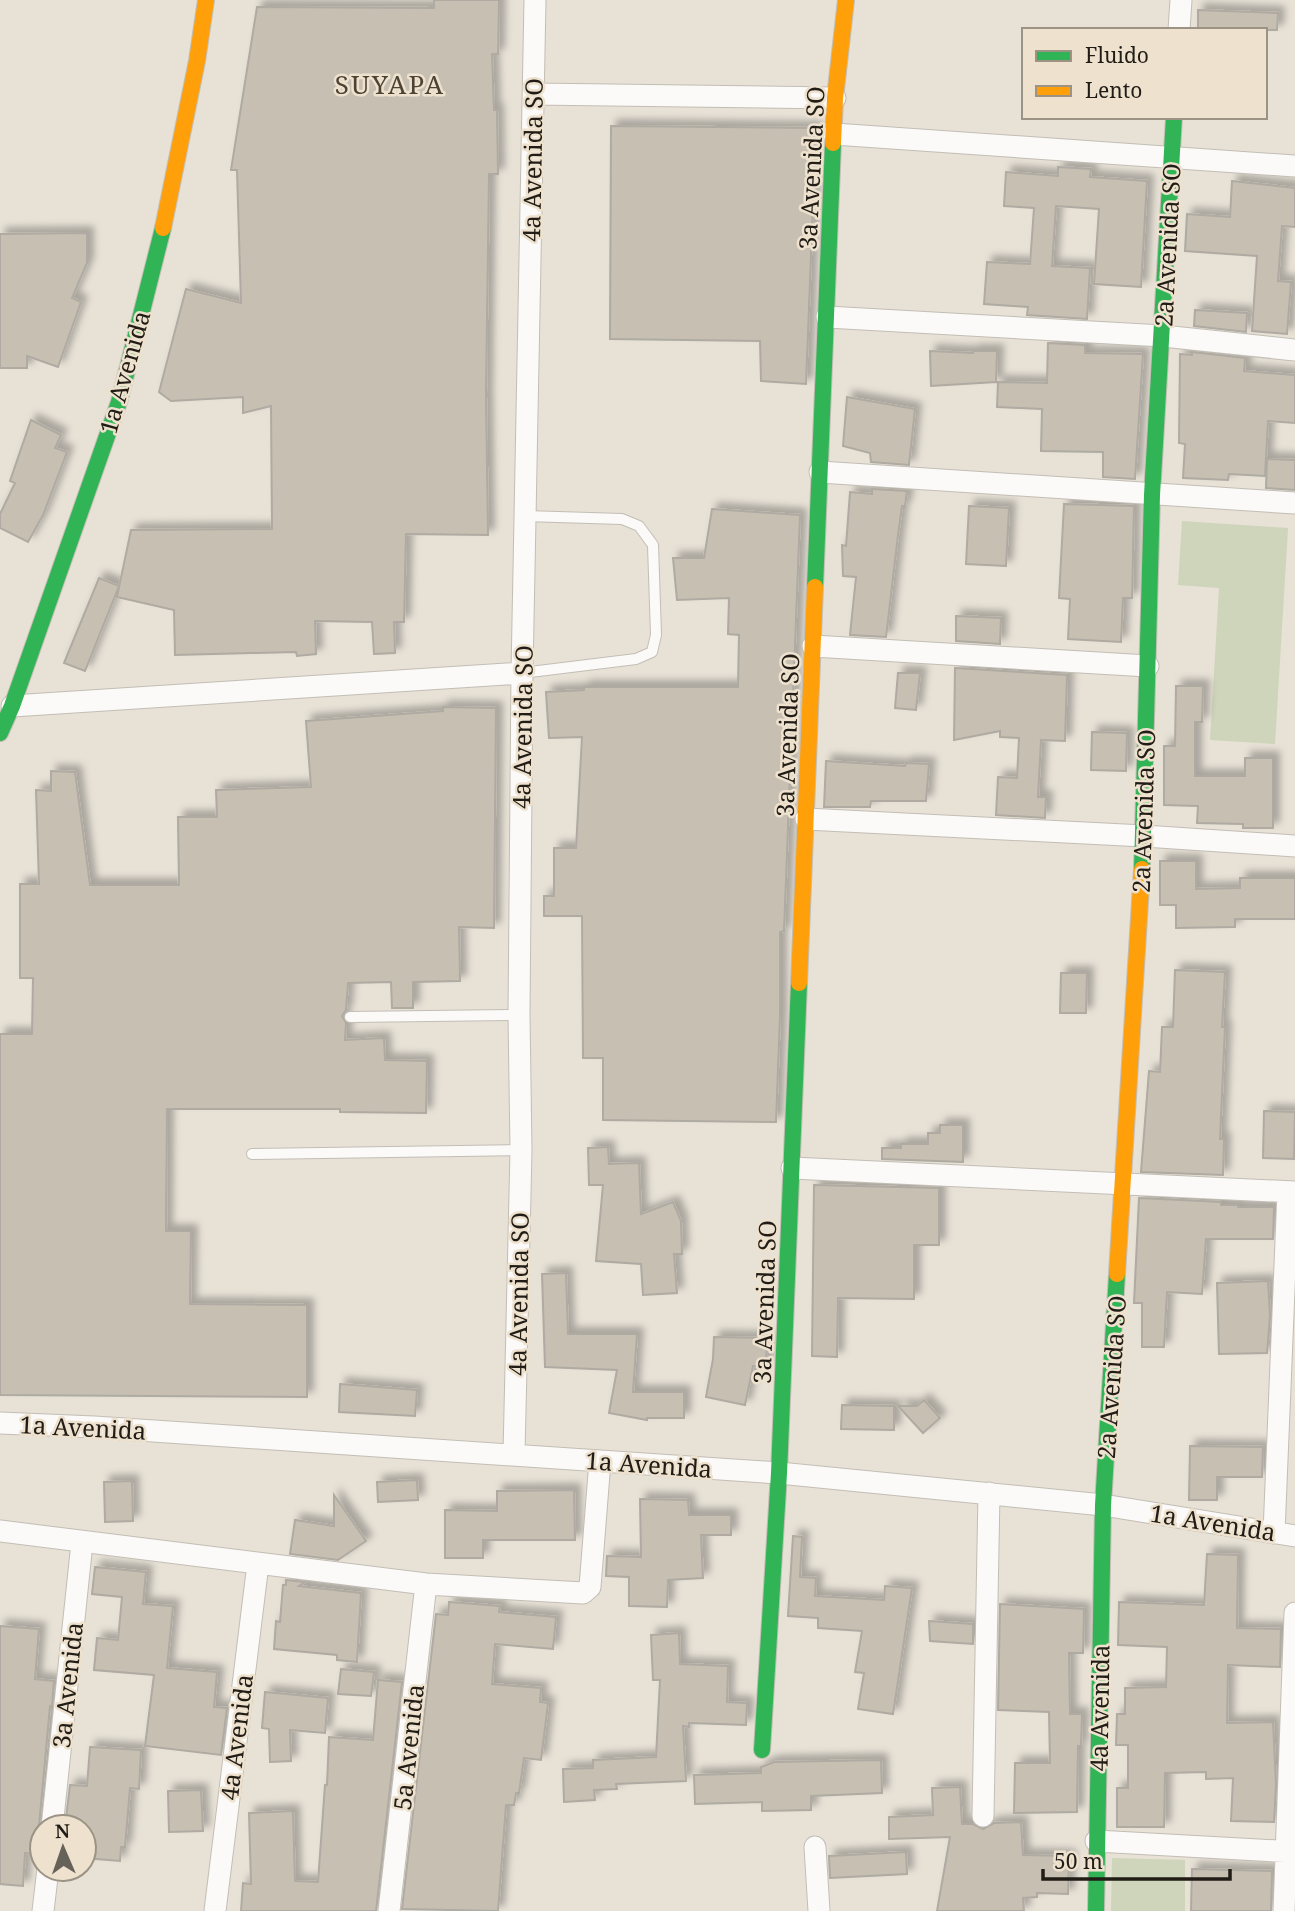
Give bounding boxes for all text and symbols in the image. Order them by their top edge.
legend [1022,28,1267,119]
text: Fluido [1085,41,1149,69]
district label: SUYAPA [335,66,445,102]
text: Lento [1085,76,1142,104]
street label: 4a Avenida SO [514,78,550,242]
street label: 3a Avenida SO [790,85,832,251]
street label: 2a Avenida SO [1146,162,1188,328]
street label: 1a Avenida [91,307,157,437]
street label: 4a Avenida SO [504,645,540,809]
street label: 3a Avenida SO [768,653,806,817]
street label: 2a Avenida SO [1124,729,1162,893]
street label: 4a Avenida SO [500,1212,536,1376]
street label: 3a Avenida SO [745,1220,783,1384]
street label: 2a Avenida SO [1089,1294,1133,1460]
street label: 1a Avenida [19,1407,147,1447]
street label: 1a Avenida [585,1443,713,1485]
street label: 1a Avenida [1148,1496,1278,1548]
street label: 3a Avenida [44,1620,90,1750]
street label: 4a Avenida [1081,1644,1117,1772]
street label: 4a Avenida [212,1672,260,1802]
street label: 5a Avenida [385,1682,431,1812]
north arrow [28,1813,98,1883]
text: N [54,1818,70,1844]
scale bar [1043,1838,1230,1882]
text: 50 m [1054,1847,1103,1875]

